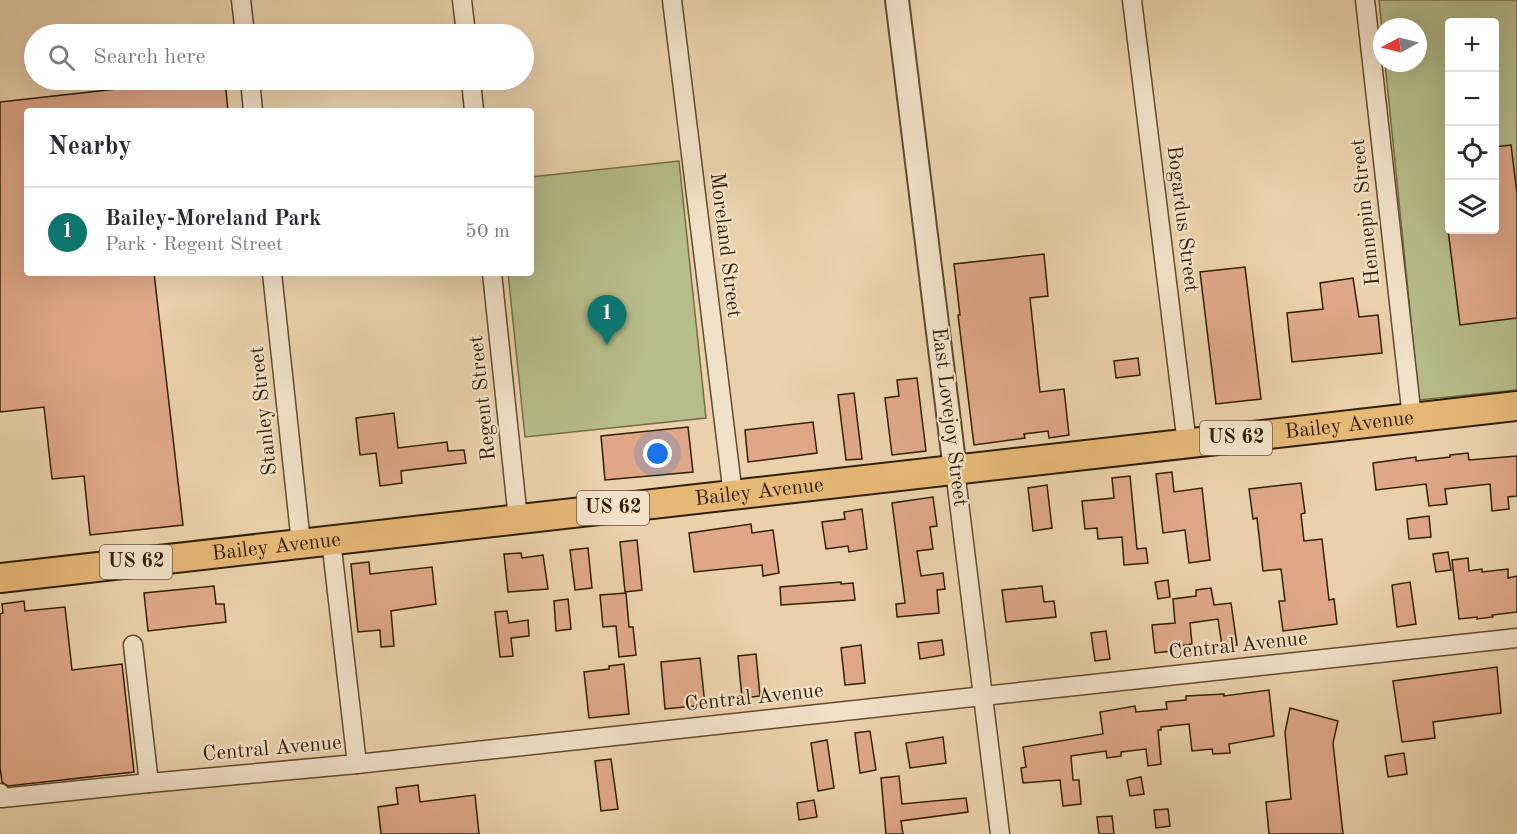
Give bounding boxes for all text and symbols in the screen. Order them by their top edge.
north arrow [1373,18,1427,72]
map controls [1445,18,1499,234]
button: + [1445,18,1499,72]
search box [24,24,534,90]
icon: search [45,41,78,74]
text: Search here [93,46,206,68]
button: − [1445,72,1499,126]
button: locate [1445,126,1499,180]
text: Nearby [48,134,132,160]
street label: Hennepin Street [1348,137,1384,287]
street label: Bogardus Street [1163,144,1201,294]
street label: Moreland Street [706,171,744,319]
button: layers [1445,180,1499,234]
text: Bailey-Moreland Park [105,208,321,230]
text: 1 [62,222,73,242]
text: 50 m [465,222,510,242]
text: Park · Regent Street [105,235,283,255]
pin: 1 [588,296,626,345]
street label: East Lovejoy Street [928,326,970,508]
street label: Regent Street [466,334,500,462]
street label: Stanley Street [247,345,281,477]
street label: Bailey Avenue [1284,407,1415,443]
road number: US 62 [1200,421,1272,455]
your location [643,439,672,468]
street label: Bailey Avenue [694,474,825,510]
road number: US 62 [577,491,649,525]
street label: Bailey Avenue [211,529,342,564]
road number: US 62 [100,545,172,579]
street label: Central Avenue [1167,628,1309,664]
street label: Central Avenue [683,680,825,716]
street label: Central Avenue [202,732,342,766]

